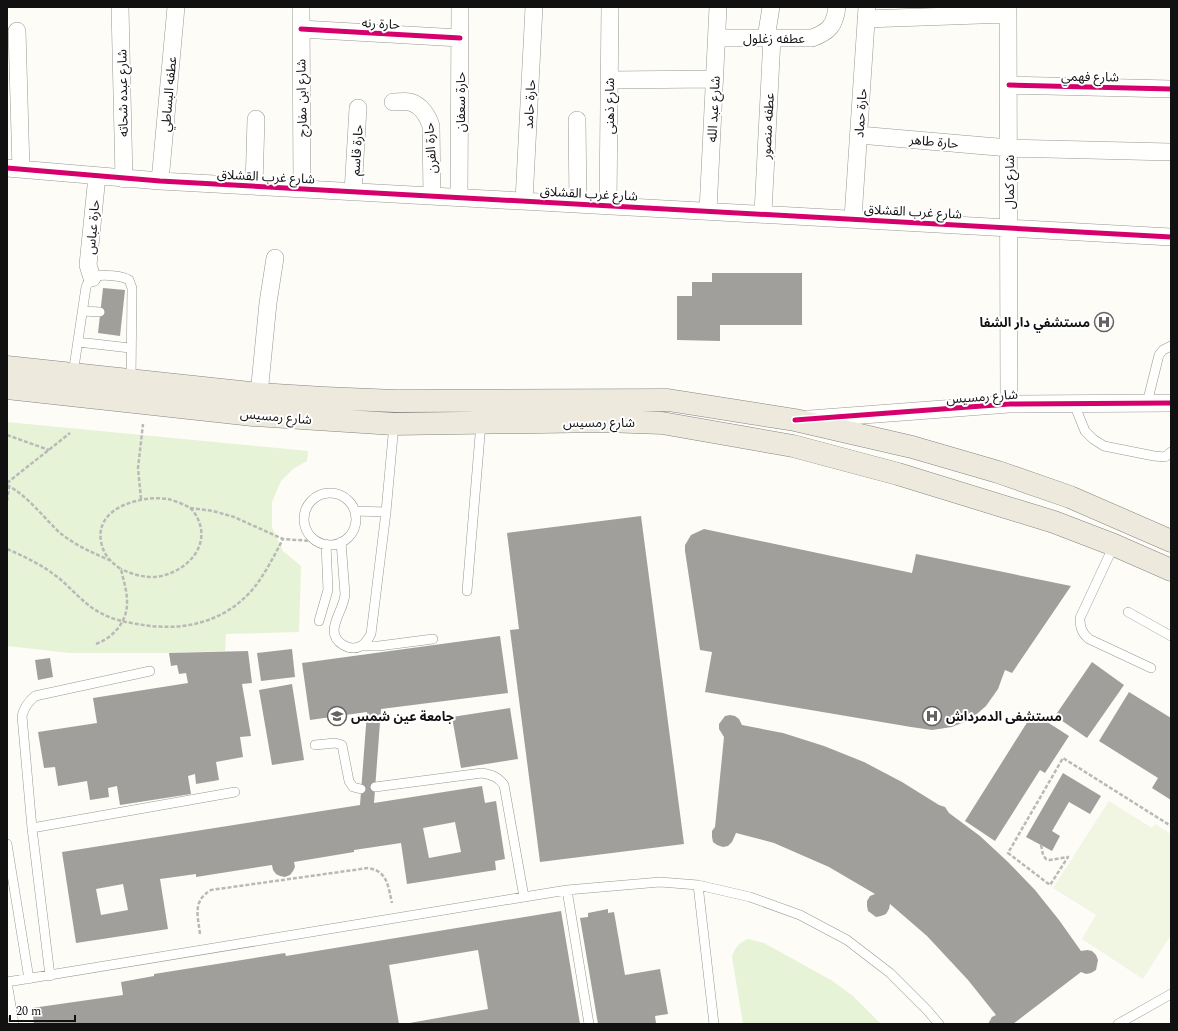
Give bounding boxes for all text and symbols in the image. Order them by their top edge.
street label: حارة رنه [361,13,401,35]
street label: عطفه زغلول [743,29,805,49]
street label: شارع عبده شحاته [112,49,134,137]
street label: عطفه البساطي [156,55,182,133]
street label: شارع ابن مفارج [291,59,313,137]
street label: شارع فهمي [1061,66,1119,88]
street label: حارة سعفان [451,72,471,132]
street label: شارع عبد الله [702,75,726,143]
street label: شارع ذهنى [600,78,620,134]
street label: حارة حامد [519,79,541,129]
street label: حارة حماد [849,87,873,138]
street label: عطفه منصور [756,92,780,161]
street label: حارة الفرن [419,121,443,174]
street label: حارة قاسم [345,123,369,176]
street label: حارة طاهر [907,130,960,154]
street label: شارع كمال [1000,155,1020,209]
street label: شارع غرب القشلاق [216,164,316,190]
street label: شارع غرب القشلاق [539,181,639,207]
street label: حارة عباس [81,199,105,255]
street label: شارع غرب القشلاق [863,199,963,225]
hospital icon: مستشفي دار الشفا [1093,311,1115,333]
place label: مستشفي دار الشفا [980,313,1090,333]
street label: شارع رمسيس [945,385,1019,409]
street label: شارع رمسيس [239,404,313,430]
street label: شارع رمسيس [563,413,635,433]
school or university icon: جامعة عين شمس [326,705,348,727]
hospital icon: مستشفى الدمرداش [921,705,943,727]
place label: جامعة عين شمس [351,707,454,727]
place label: مستشفى الدمرداش [946,707,1062,727]
scale bar [10,997,75,1023]
text: 20 m [16,1002,41,1021]

